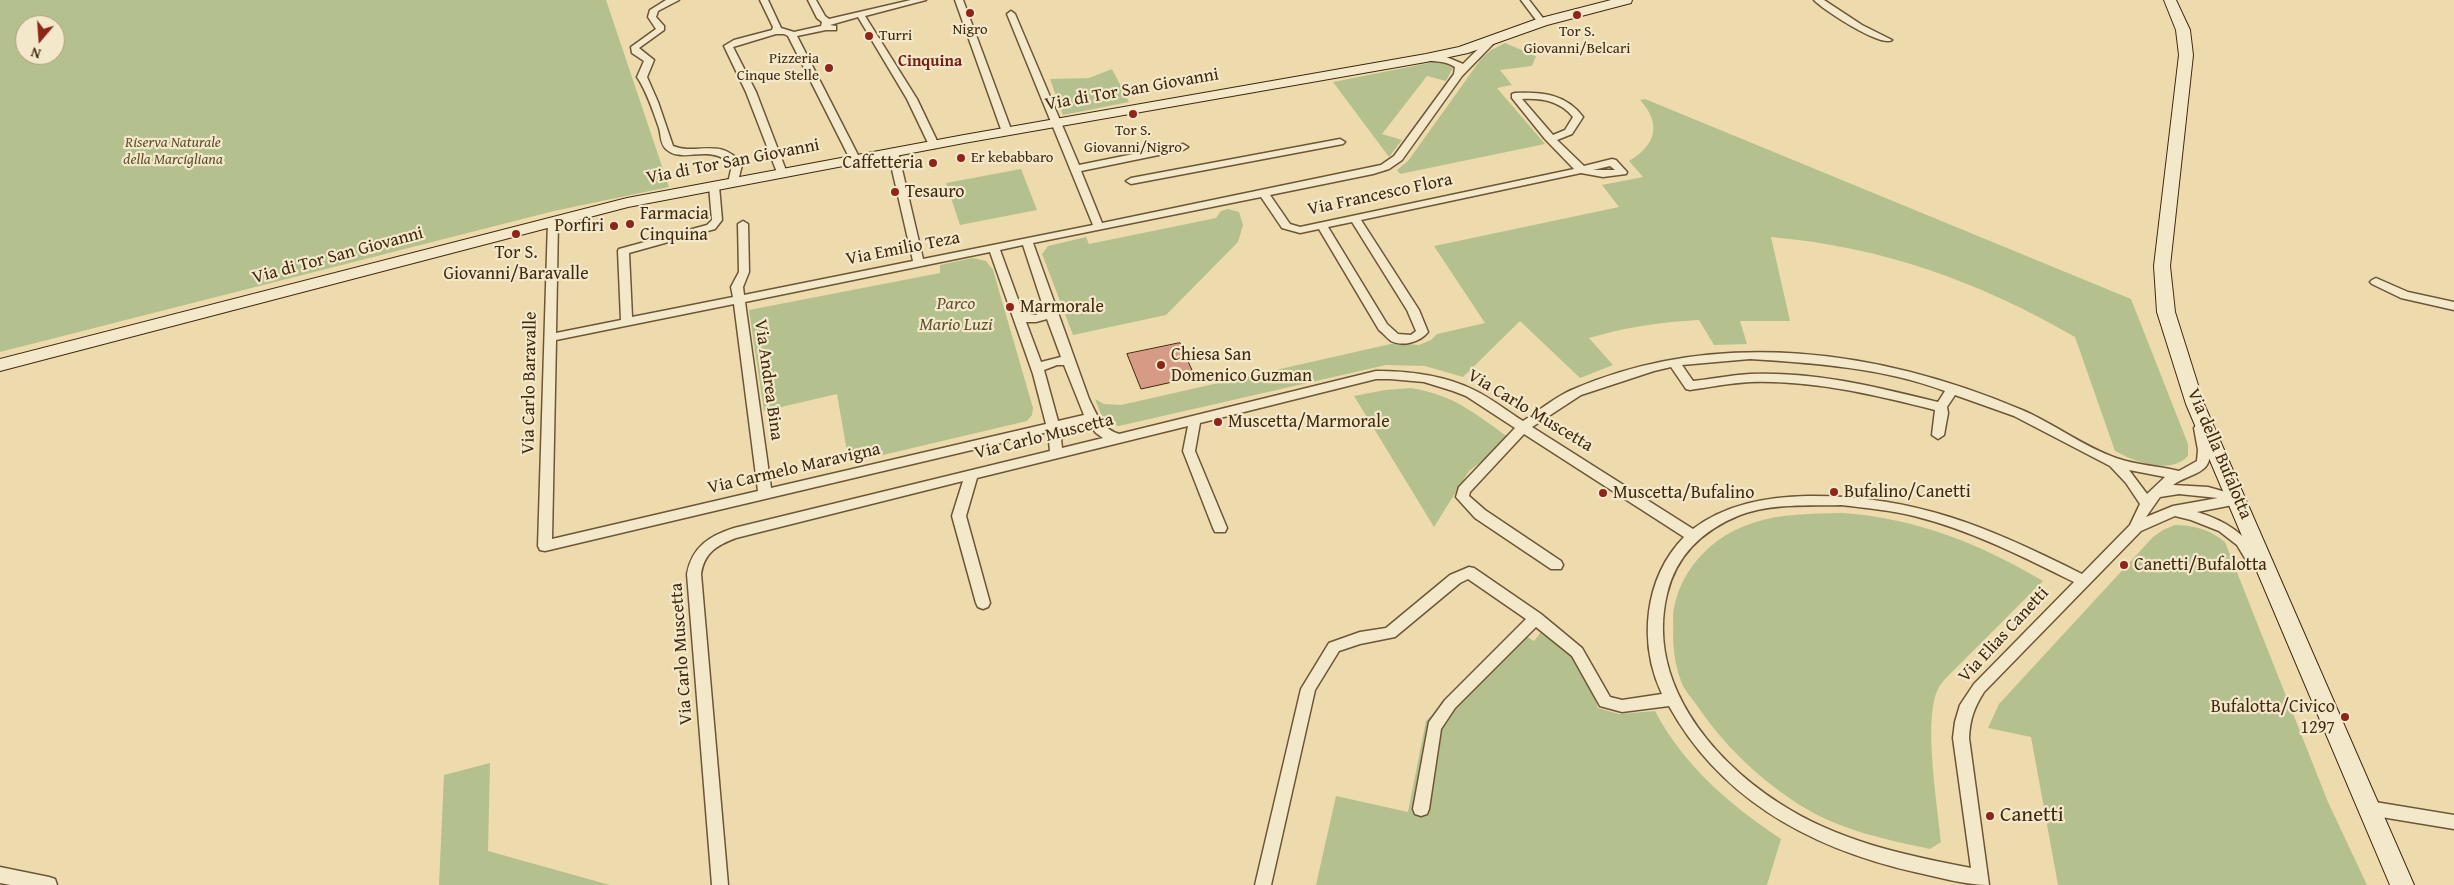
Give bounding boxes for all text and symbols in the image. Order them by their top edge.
marker: Nigro [964,7,976,19]
marker: Tor S. Giovanni/Belcari [1571,9,1583,21]
north arrow [15,15,65,65]
place label: Nigro [952,21,988,39]
place label: Tor S. Giovanni/Belcari [1524,23,1630,58]
place label: Turri [879,27,912,45]
marker: Turri [863,30,875,42]
text: N [28,42,43,64]
place label: Pizzeria Cinque Stelle [737,50,819,85]
district label: Cinquina [898,52,962,72]
marker: Pizzeria Cinque Stelle [823,62,835,74]
street label: Via di Tor San Giovanni [1043,64,1221,116]
marker: Tor S. Giovanni/Nigro [1127,108,1139,120]
place label: Tor S. Giovanni/Nigro [1084,122,1182,157]
park label: Riserva Naturale della Marcigliana [123,134,223,169]
street label: Via di Tor San Giovanni [644,135,822,189]
place label: Er kebabbaro [971,149,1054,167]
place label: Caffetteria [843,152,923,174]
marker: Er kebabbaro [955,152,967,164]
marker: Caffetteria [927,157,939,169]
street label: Via Francesco Flora [1306,169,1454,221]
place label: Tesauro [905,181,965,203]
marker: Tesauro [889,186,901,198]
place label: Farmacia Cinquina [640,203,709,245]
place label: Porfiri [554,215,604,237]
marker: Farmacia Cinquina [624,218,636,230]
marker: Porfiri [608,220,620,232]
street label: Via di Tor San Giovanni [250,223,426,289]
street label: Via Emilio Teza [844,227,962,271]
marker: Tor S. Giovanni/Baravalle [510,228,522,240]
place label: Tor S. Giovanni/Baravalle [443,242,589,284]
park label: Parco Mario Luzi [919,293,993,336]
place label: Marmorale [1020,296,1104,318]
marker: Marmorale [1004,301,1016,313]
street label: Via Carlo Baravalle [518,311,542,455]
street label: Via Andrea Bina [749,318,787,442]
place label: Chiesa San Domenico Guzman [1171,344,1312,386]
marker: Chiesa San Domenico Guzman [1155,359,1167,371]
street label: Via Carlo Muscetta [1463,365,1597,457]
street label: Via della Bufalotta [2182,386,2256,522]
street label: Via Carlo Muscetta [972,409,1116,465]
place label: Muscetta/Marmorale [1228,411,1390,433]
marker: Muscetta/Marmorale [1212,416,1224,428]
street label: Via Carmelo Maravigna [705,439,883,499]
place label: Bufalino/Canetti [1844,481,1971,503]
place label: Muscetta/Bufalino [1613,482,1754,504]
marker: Bufalino/Canetti [1828,486,1840,498]
marker: Muscetta/Bufalino [1597,487,1609,499]
place label: Canetti/Bufalotta [2134,554,2267,576]
marker: Canetti/Bufalotta [2118,559,2130,571]
street label: Via Carlo Muscetta [666,582,698,726]
street label: Via Elias Canetti [1954,583,2054,687]
place label: Bufalotta/Civico 1297 [2211,696,2335,739]
marker: Bufalotta/Civico 1297 [2339,711,2351,723]
place label: Canetti [2000,803,2064,829]
marker: Canetti [1984,810,1996,822]

